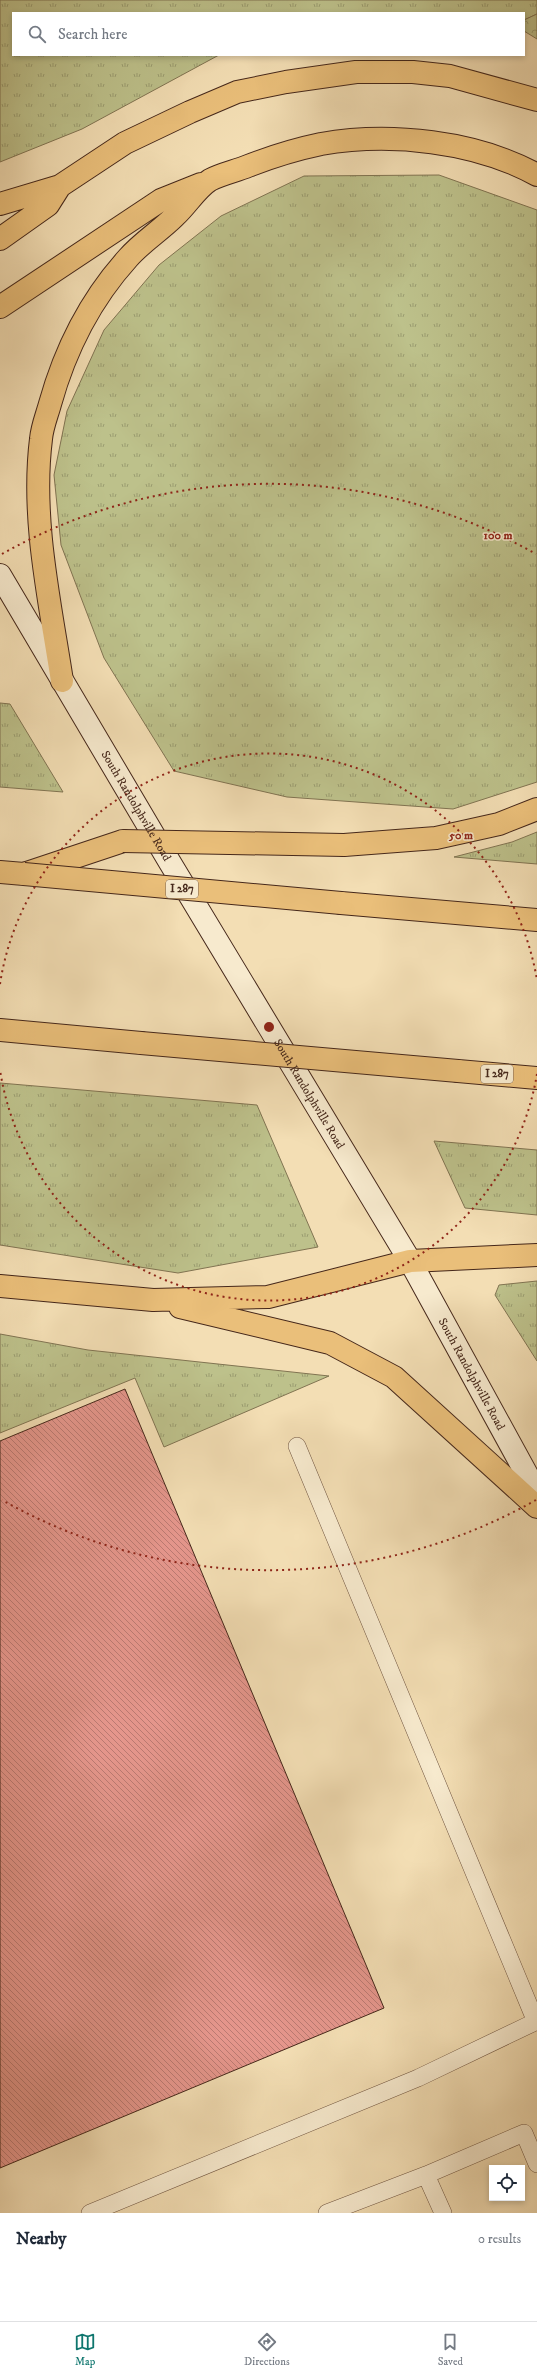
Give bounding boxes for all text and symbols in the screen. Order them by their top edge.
search box [12,12,525,56]
icon: search [26,23,48,45]
text: Search here [58,25,127,44]
text: 100 m [484,528,512,543]
street label: South Randolphville Road [98,748,175,864]
text: 50 m [448,828,473,843]
road number: I 287 [166,880,198,898]
centre of rings [262,1020,276,1034]
street label: South Randolphville Road [270,1036,348,1151]
road number: I 287 [481,1065,513,1083]
street label: South Randolphville Road [435,1315,509,1433]
map controls [489,2165,525,2201]
button: locate [489,2165,525,2201]
text: Nearby [16,2228,66,2250]
text: 0 results [478,2231,521,2247]
tab: Map [74,2331,96,2369]
tab: Directions [244,2331,290,2369]
tab: Saved [438,2331,463,2369]

